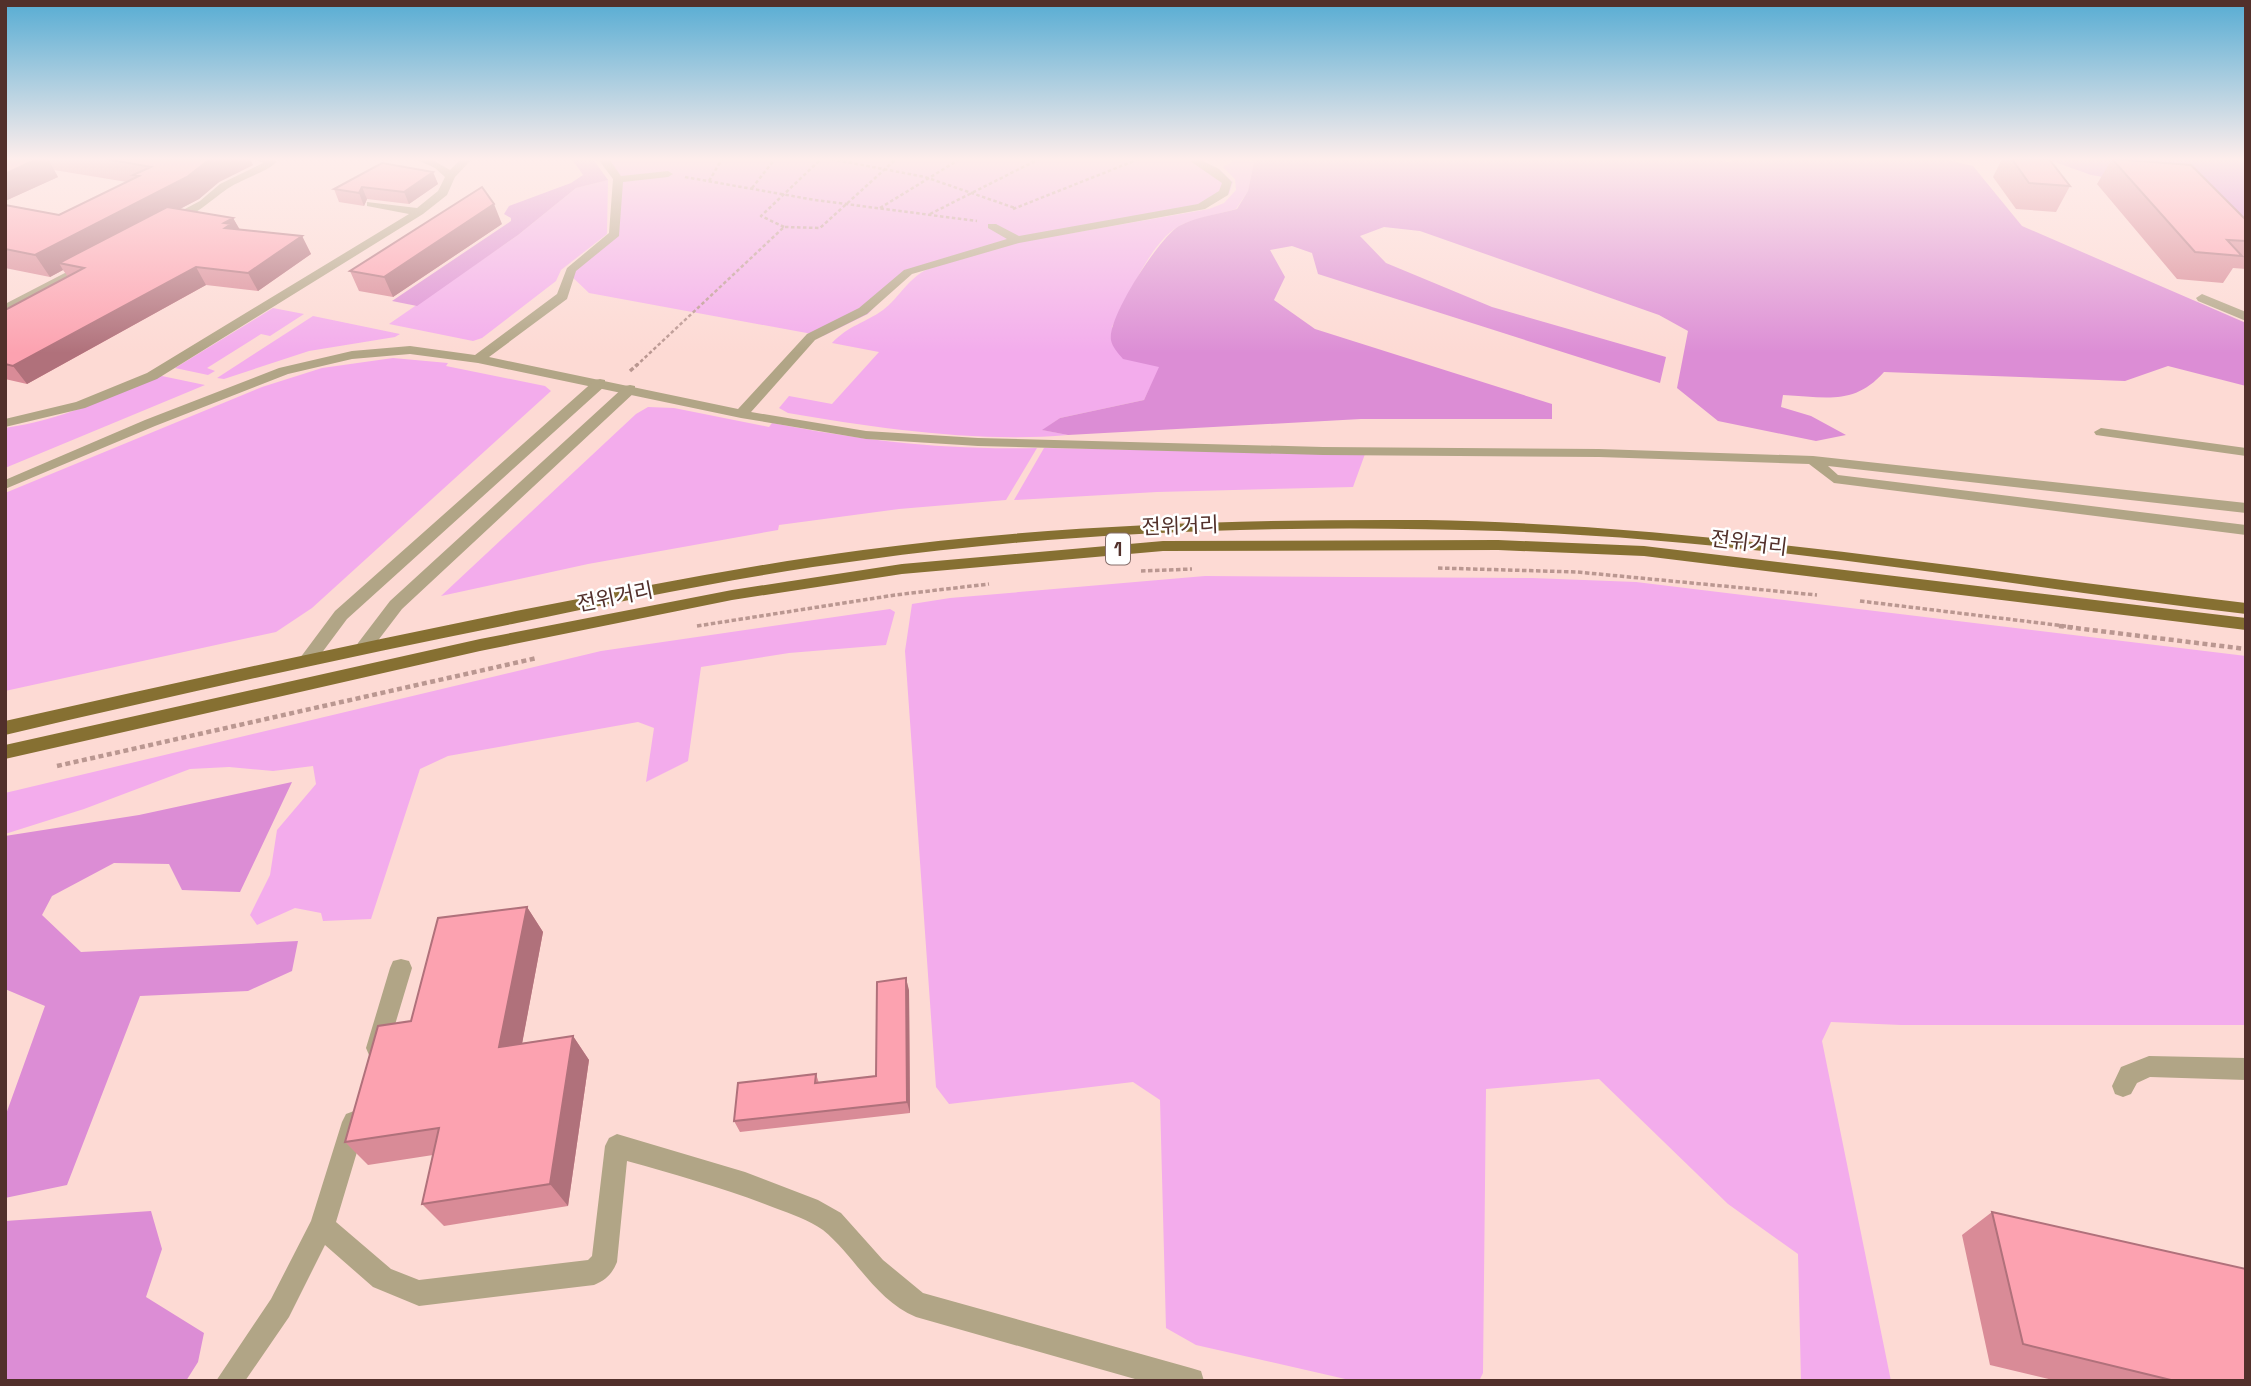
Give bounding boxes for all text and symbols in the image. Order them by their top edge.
street label: 전위거리 [1141,511,1219,540]
street label: 전위거리 [1709,524,1789,561]
road number: 1 [1106,534,1130,564]
street label: 전위거리 [574,576,655,617]

